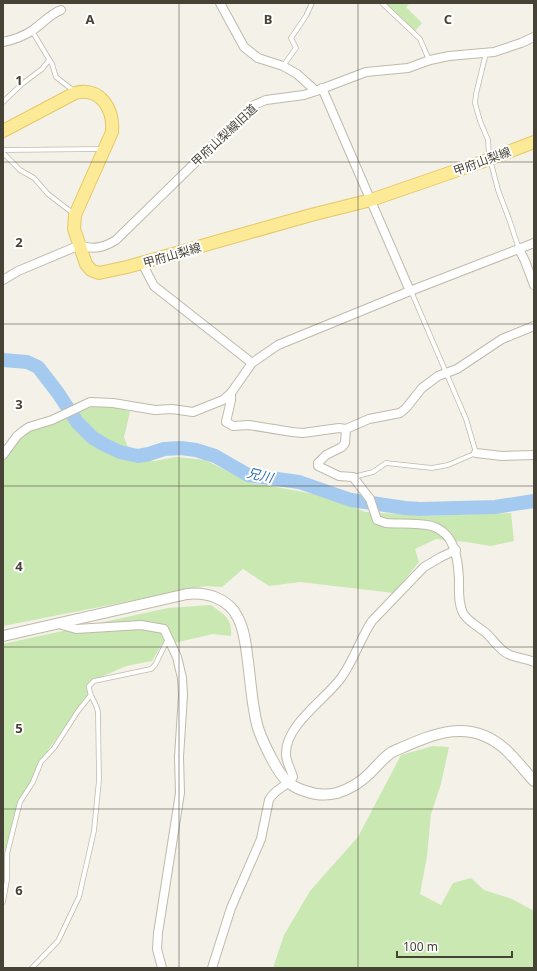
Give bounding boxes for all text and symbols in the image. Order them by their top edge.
text: A [86,10,95,28]
text: B [264,10,272,28]
text: C [444,10,452,28]
text: 1 [15,71,23,89]
street label: 甲府山梨線旧道 [187,100,261,170]
street label: 甲府山梨線 [451,143,513,179]
text: 2 [15,233,23,251]
street label: 甲府山梨線 [141,239,203,271]
text: 3 [15,395,23,413]
water label: 兄川 [245,463,277,487]
text: 4 [15,557,23,575]
text: 5 [15,719,23,737]
text: 6 [15,881,23,899]
scale bar [397,933,512,959]
text: 100 m [403,938,438,955]

